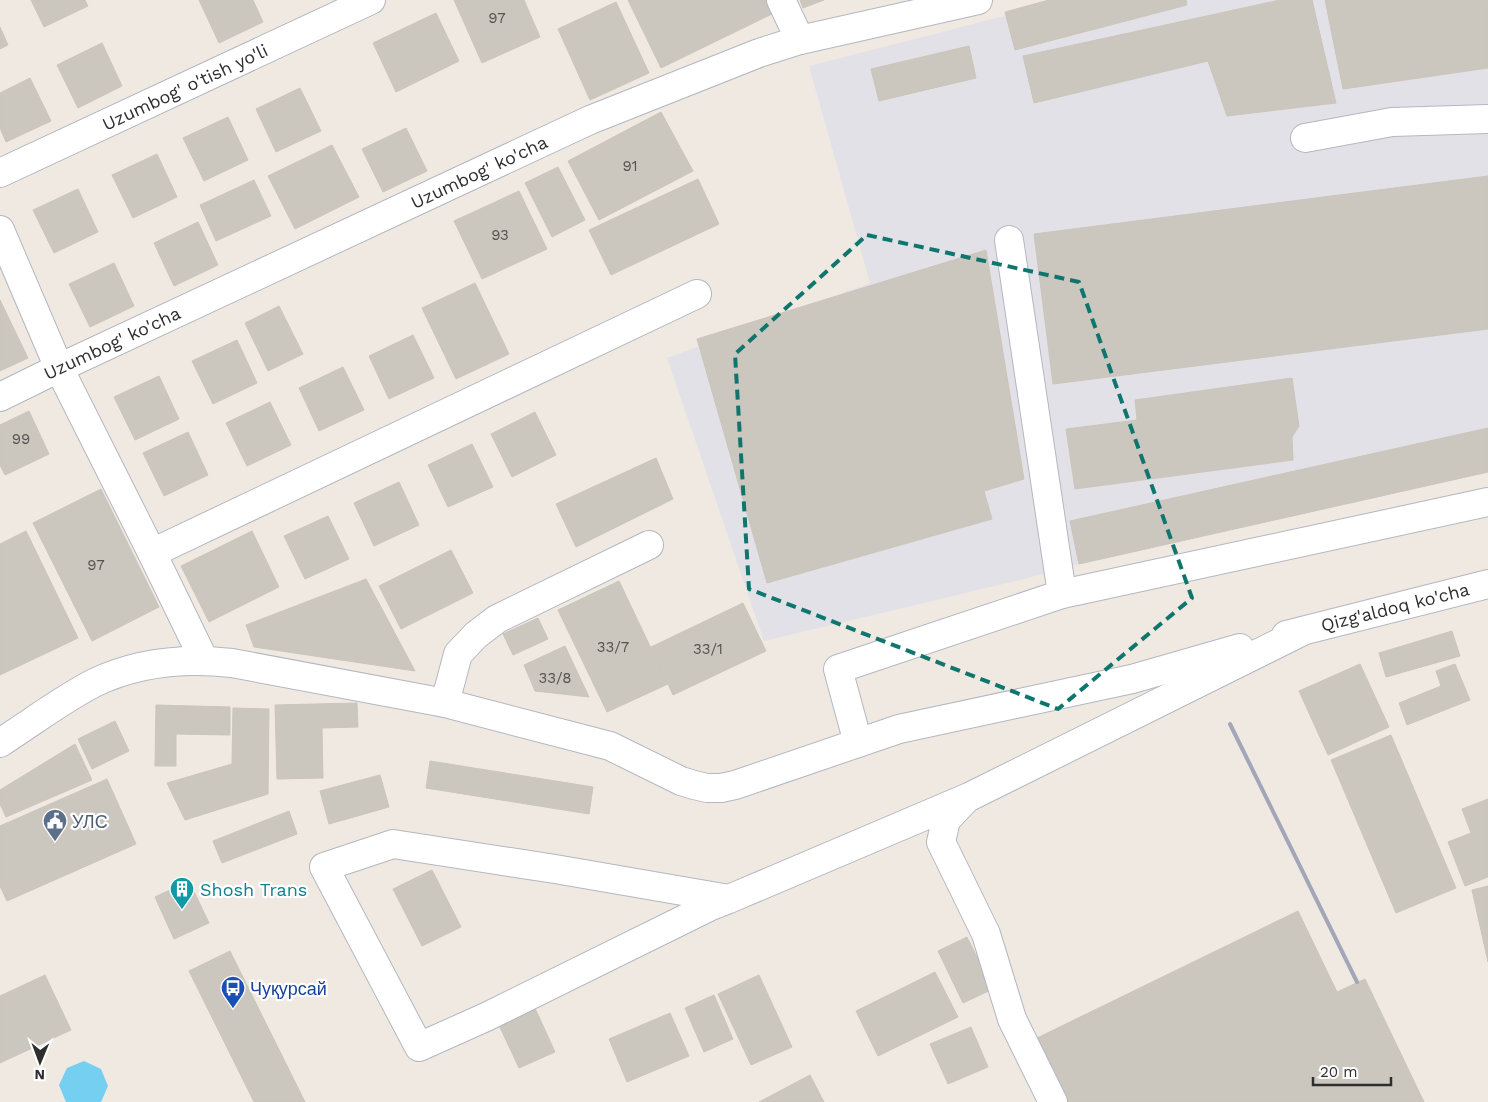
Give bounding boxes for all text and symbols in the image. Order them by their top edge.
house number: 97 [488,9,506,27]
street label: Uzumbog' o'tish yo'li [99,39,271,135]
street label: Uzumbog' ko'cha [407,131,551,213]
house number: 91 [622,157,638,175]
house number: 93 [491,226,509,244]
street label: Uzumbog' ko'cha [40,302,184,384]
house number: 99 [12,430,30,448]
house number: 97 [87,556,105,574]
street label: Qizg'aldoq ko'cha [1319,578,1471,636]
house number: 33/7 [597,638,629,656]
house number: 33/1 [693,640,723,658]
house number: 33/8 [538,669,572,687]
public building icon: УЛС [42,808,68,842]
place label: УЛС [72,811,108,832]
building icon: Shosh Trans [169,876,195,910]
place label: Shosh Trans [200,879,307,900]
bus stop icon: Чуқурсай [220,975,246,1009]
place label: Чуқурсай [250,978,327,999]
north arrow [15,1037,65,1087]
scale bar [1313,1054,1390,1086]
text: 20 m [1320,1063,1358,1081]
text: N [34,1067,45,1083]

